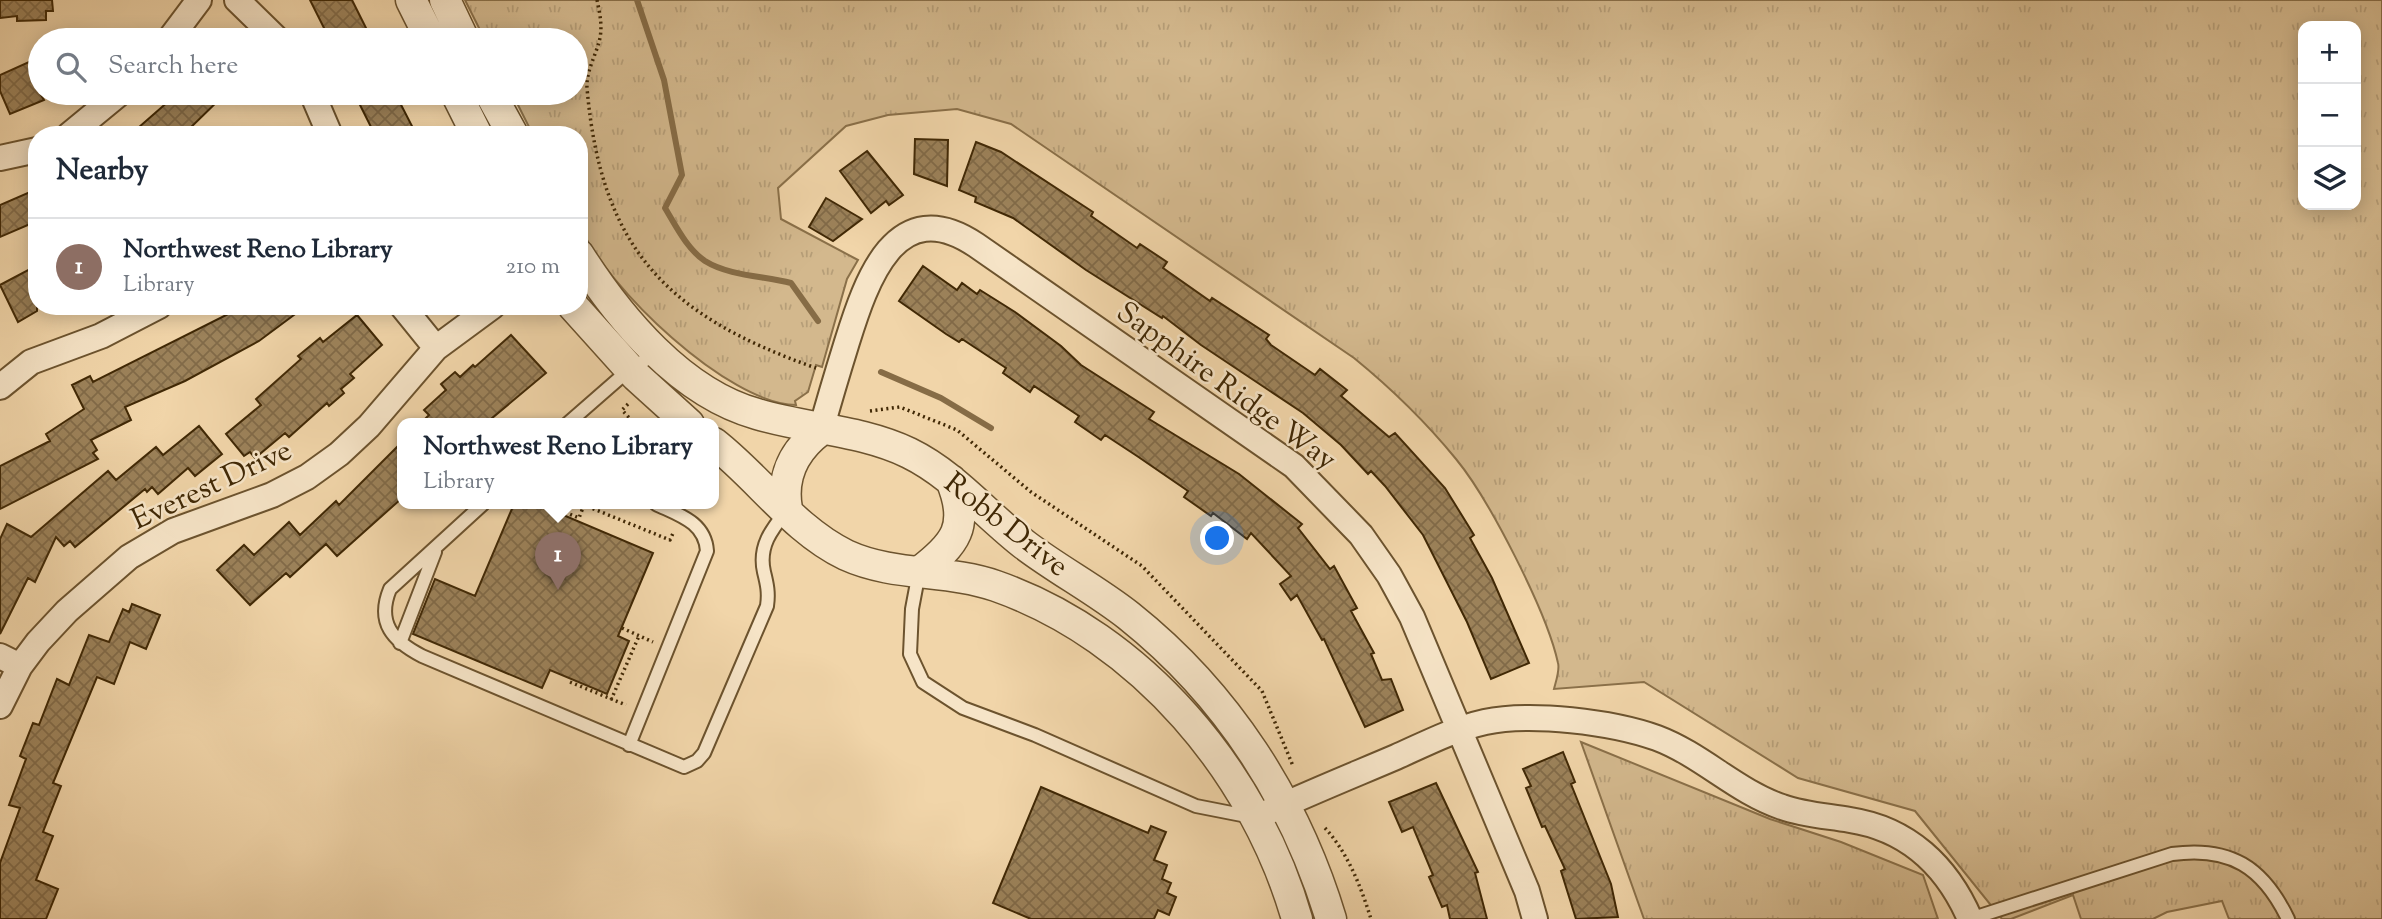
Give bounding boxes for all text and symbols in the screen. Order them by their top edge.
map controls [2298,21,2361,210]
button: + [2298,21,2361,84]
search box [28,28,588,105]
icon: search [52,48,90,86]
text: Search here [108,48,238,85]
button: − [2298,84,2361,147]
button: layers [2298,147,2361,210]
text: Nearby [56,150,148,193]
text: Northwest Reno Library [123,232,393,269]
text: 1 [75,251,83,284]
text: 210 m [506,251,560,284]
text: Library [123,269,195,302]
street label: Sapphire Ridge Way [1106,292,1345,482]
popup [397,418,719,509]
text: Northwest Reno Library [423,429,693,466]
street label: Everest Drive [125,430,299,542]
street label: Robb Drive [934,464,1077,588]
text: Library [423,466,495,499]
your location [1200,521,1234,555]
pin: 1 [535,532,581,590]

